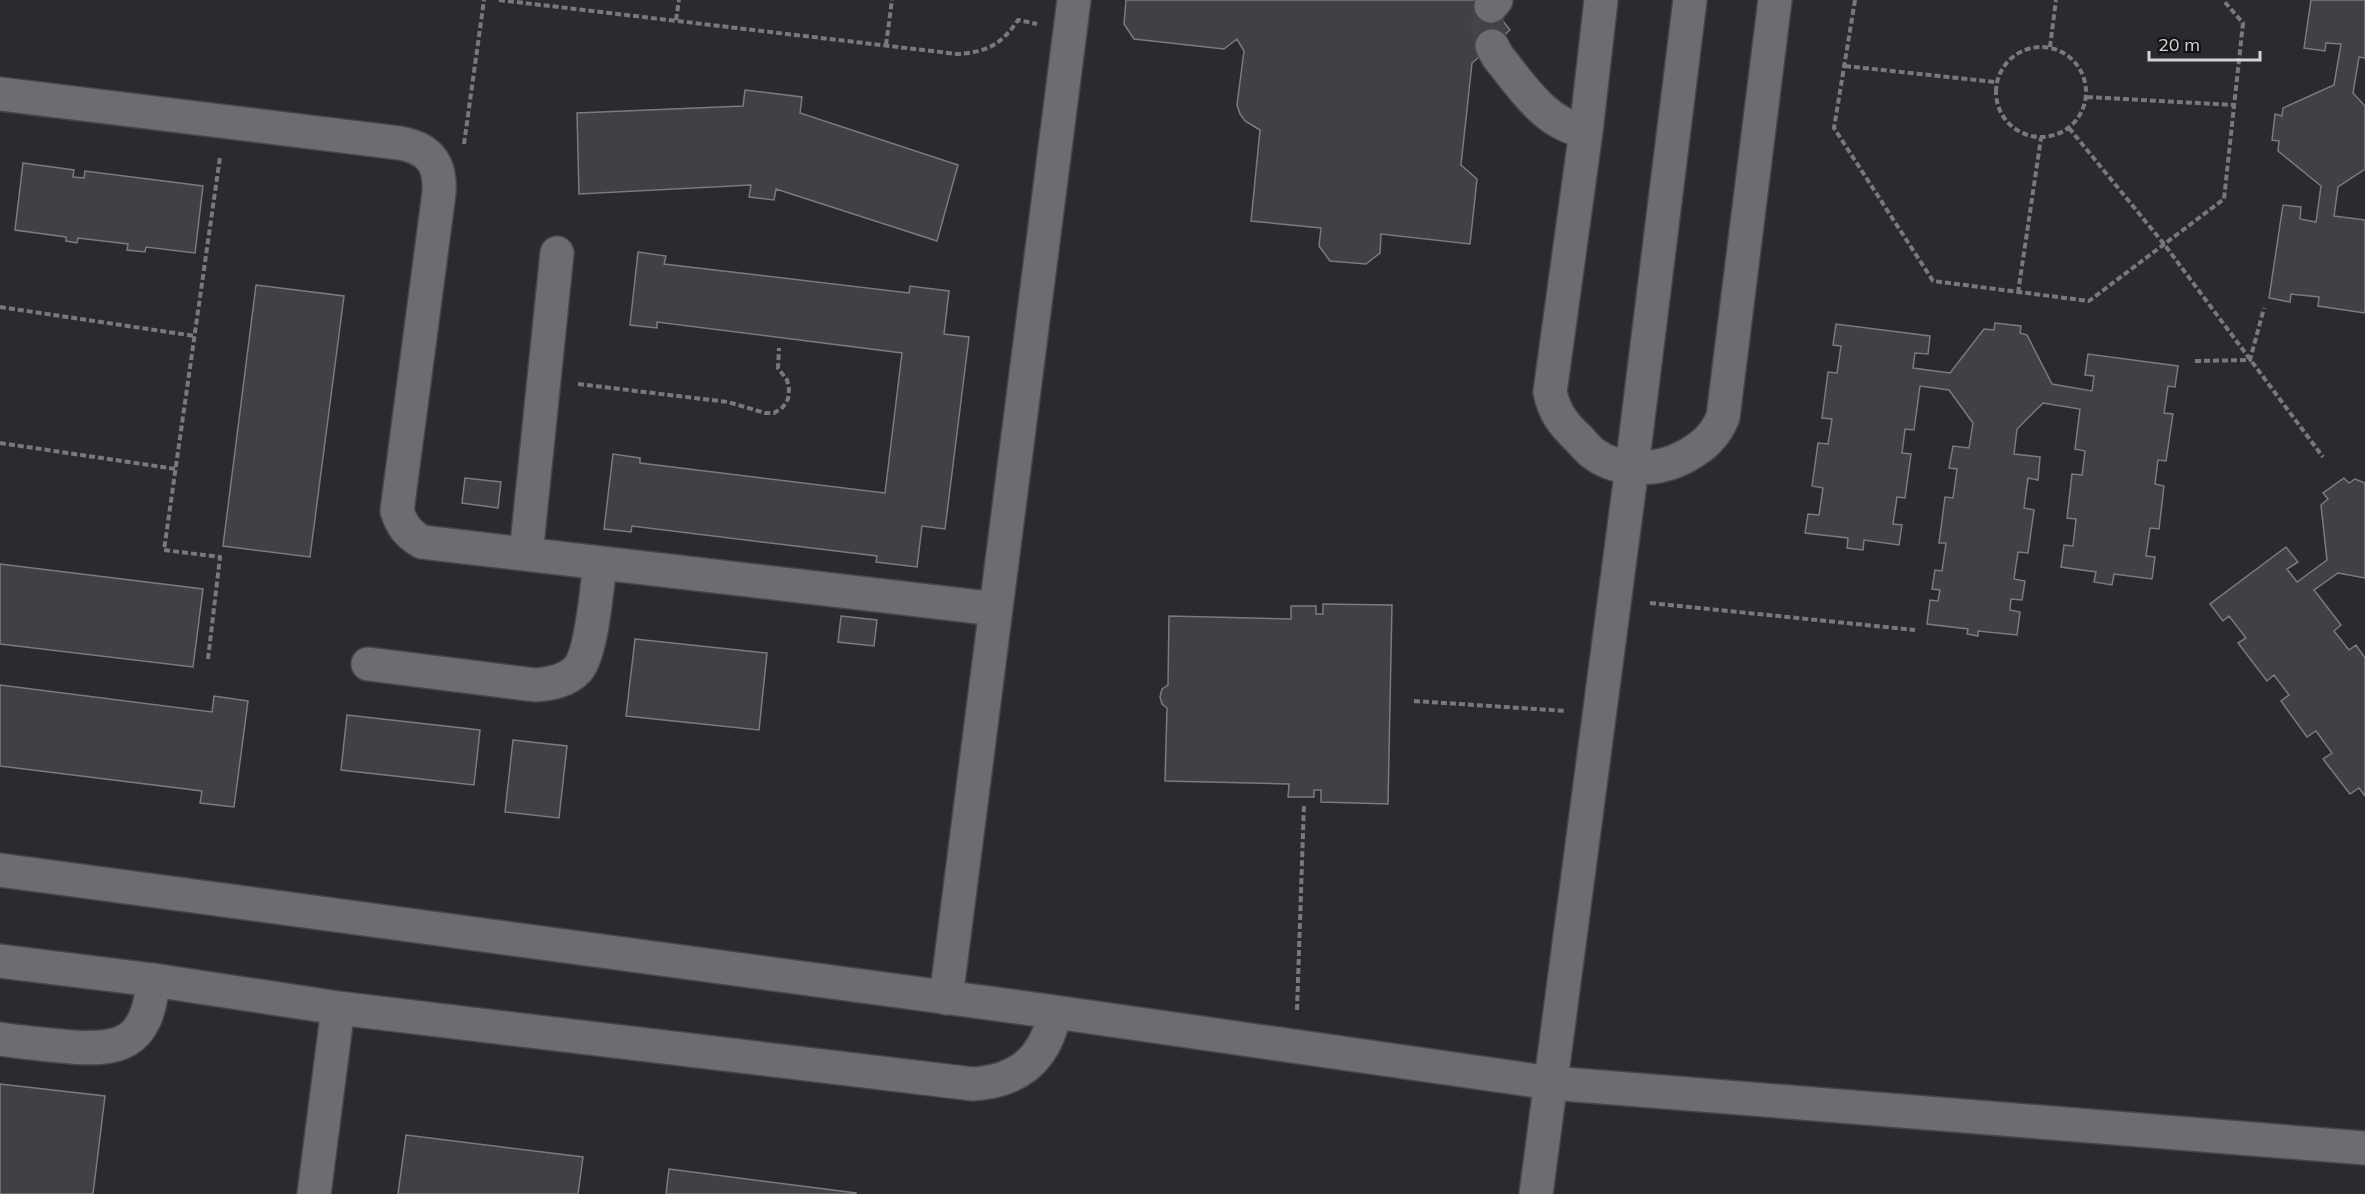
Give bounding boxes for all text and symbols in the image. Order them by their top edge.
scale bar [2149,24,2260,62]
text: 20 m [2158,33,2200,56]

